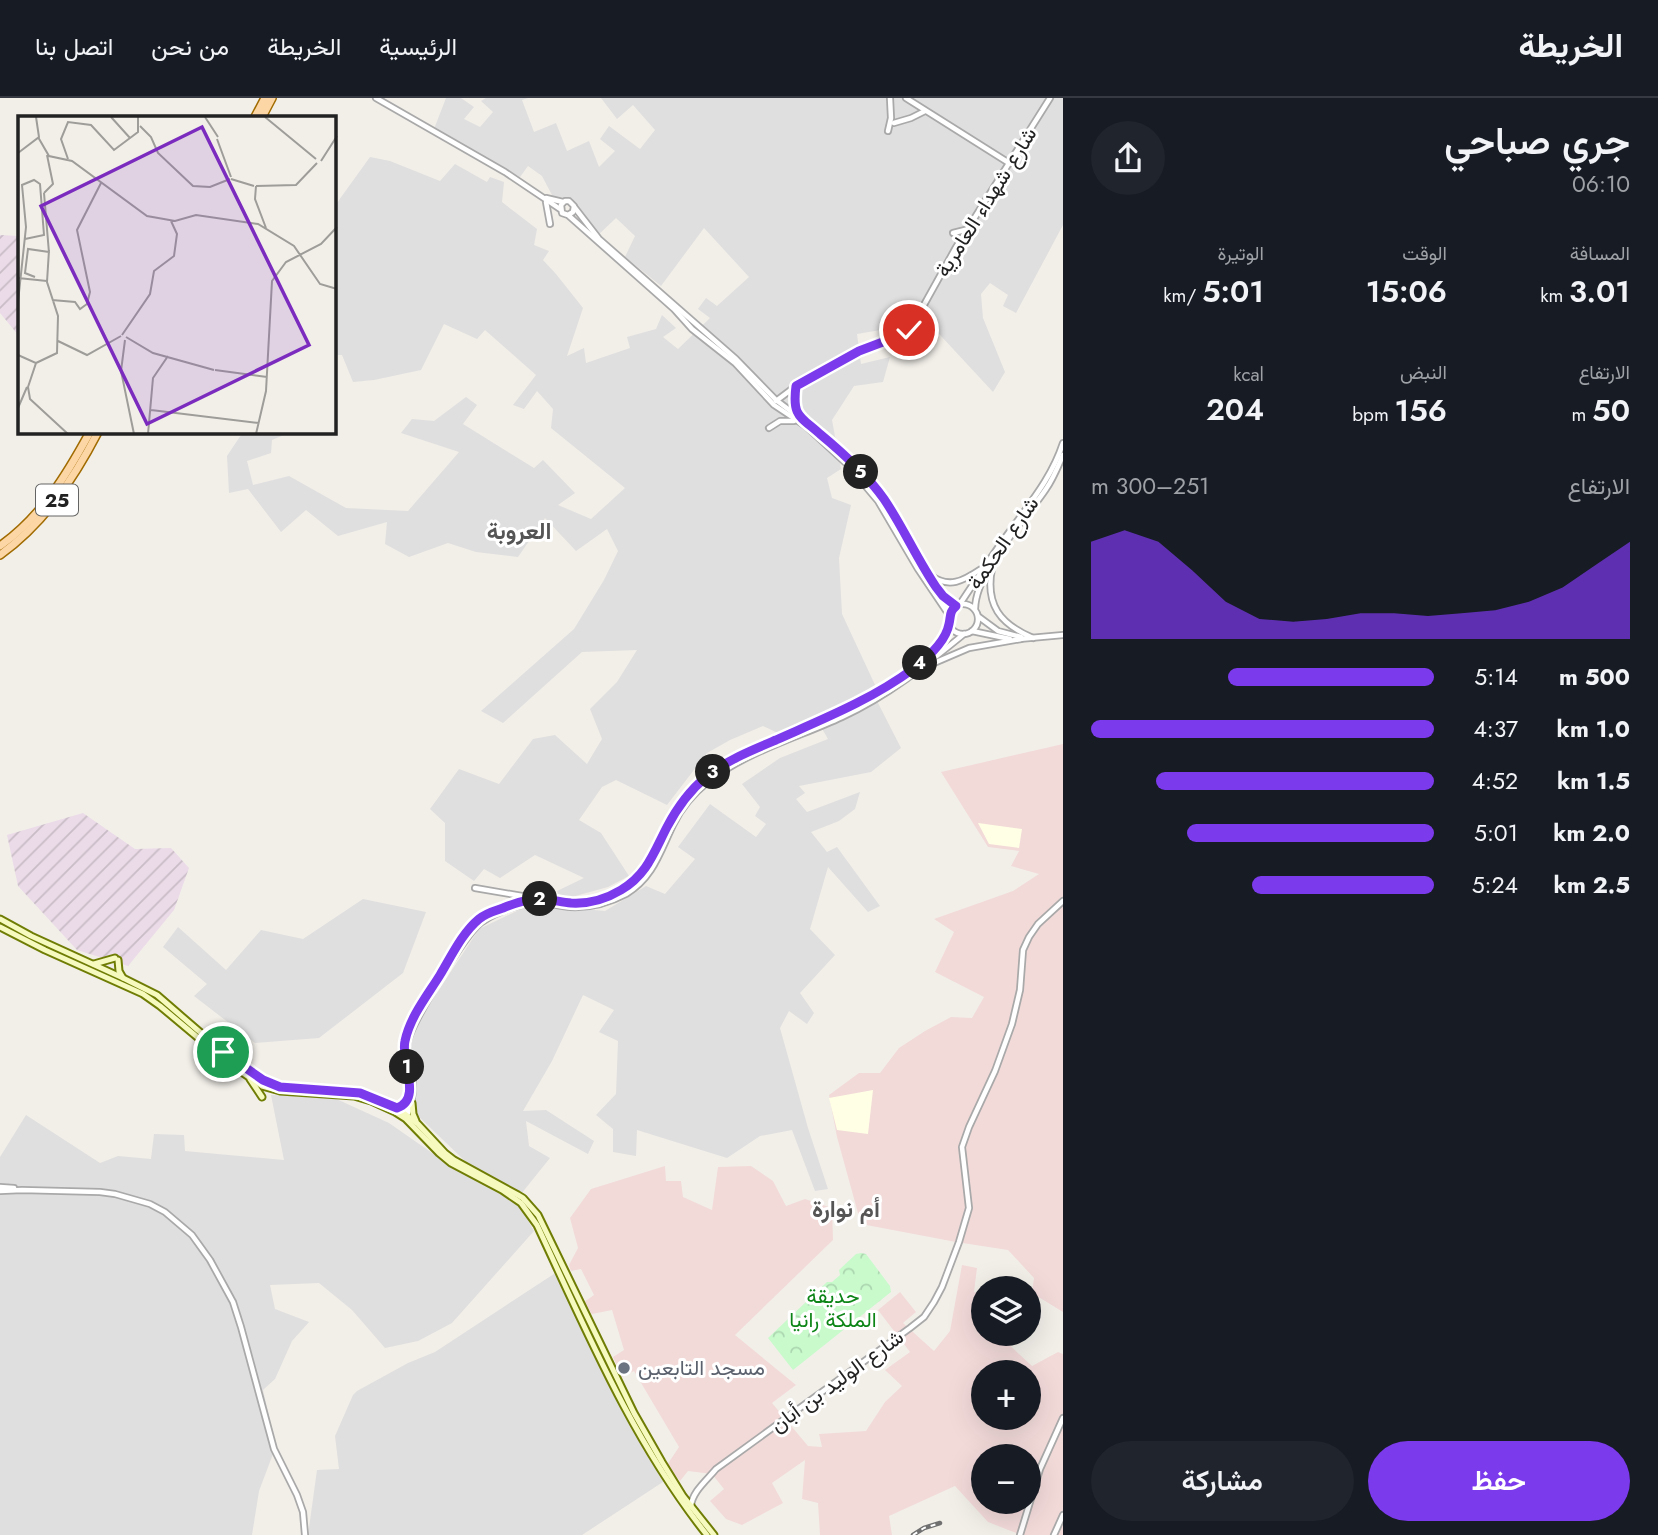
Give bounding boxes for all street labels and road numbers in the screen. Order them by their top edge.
street label: شارع شهداء العامرية [928,121,1044,283]
road number: 25 [36,484,78,516]
street label: شارع الحكمة [960,490,1046,596]
street label: شارع الوليد بن أبان [764,1322,910,1440]

